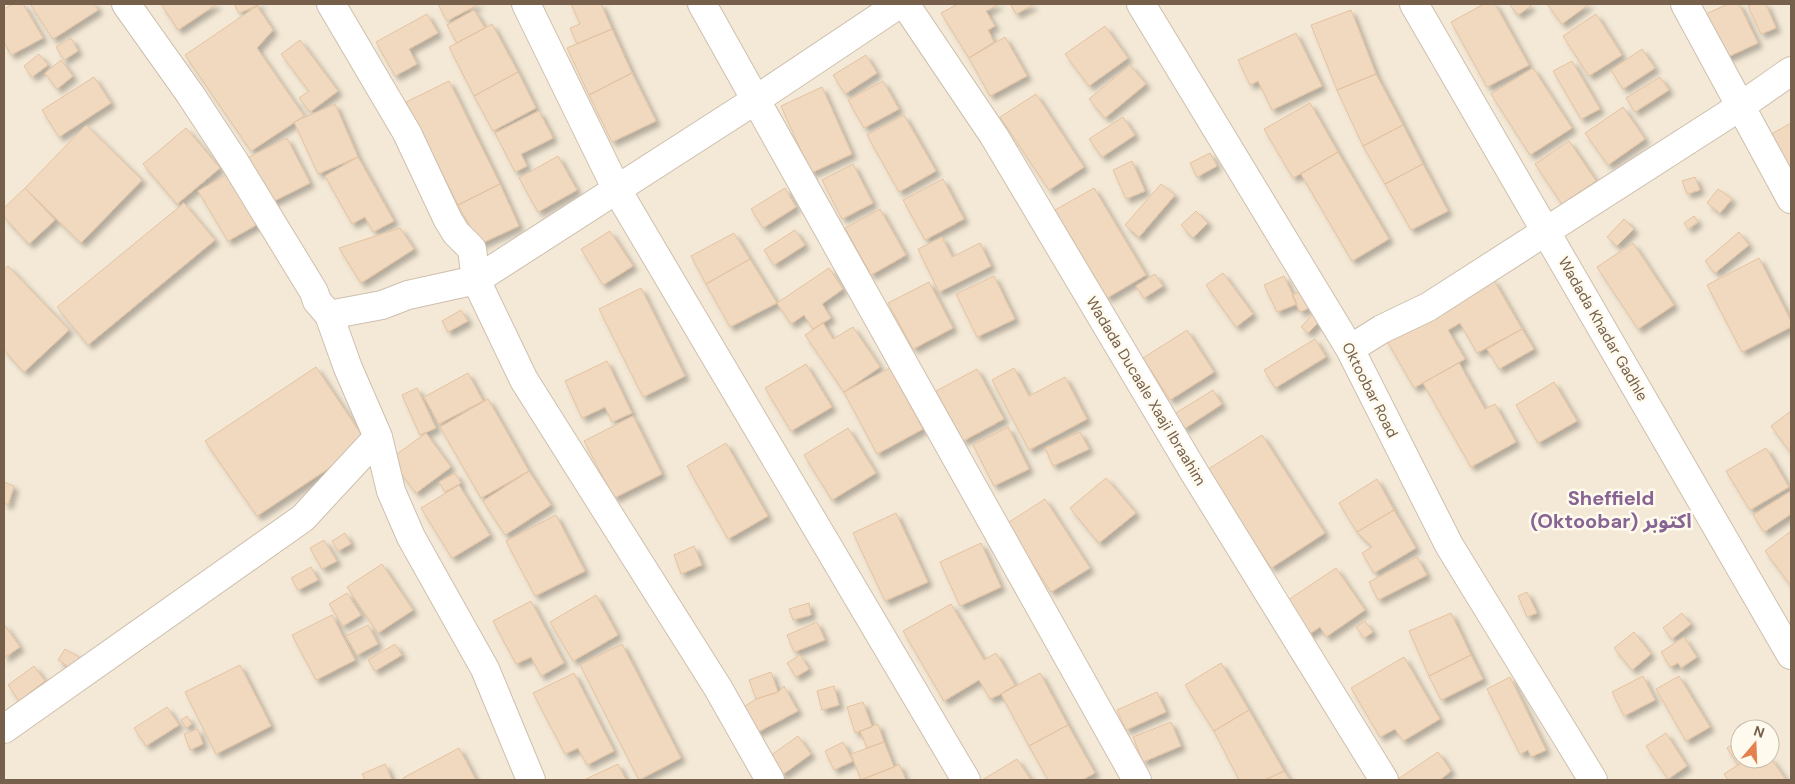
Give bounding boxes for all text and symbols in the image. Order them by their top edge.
street label: Wadada Khadar Gadhle [1554,253,1652,405]
street label: Wadada Ducaale Xaaji Ibraahim [1081,293,1211,489]
street label: Oktoobar Road [1337,339,1403,441]
district label: Sheffield (Oktoobar) اكتوبر [1530,485,1692,534]
north arrow [1730,719,1780,769]
text: N [1751,722,1767,742]

